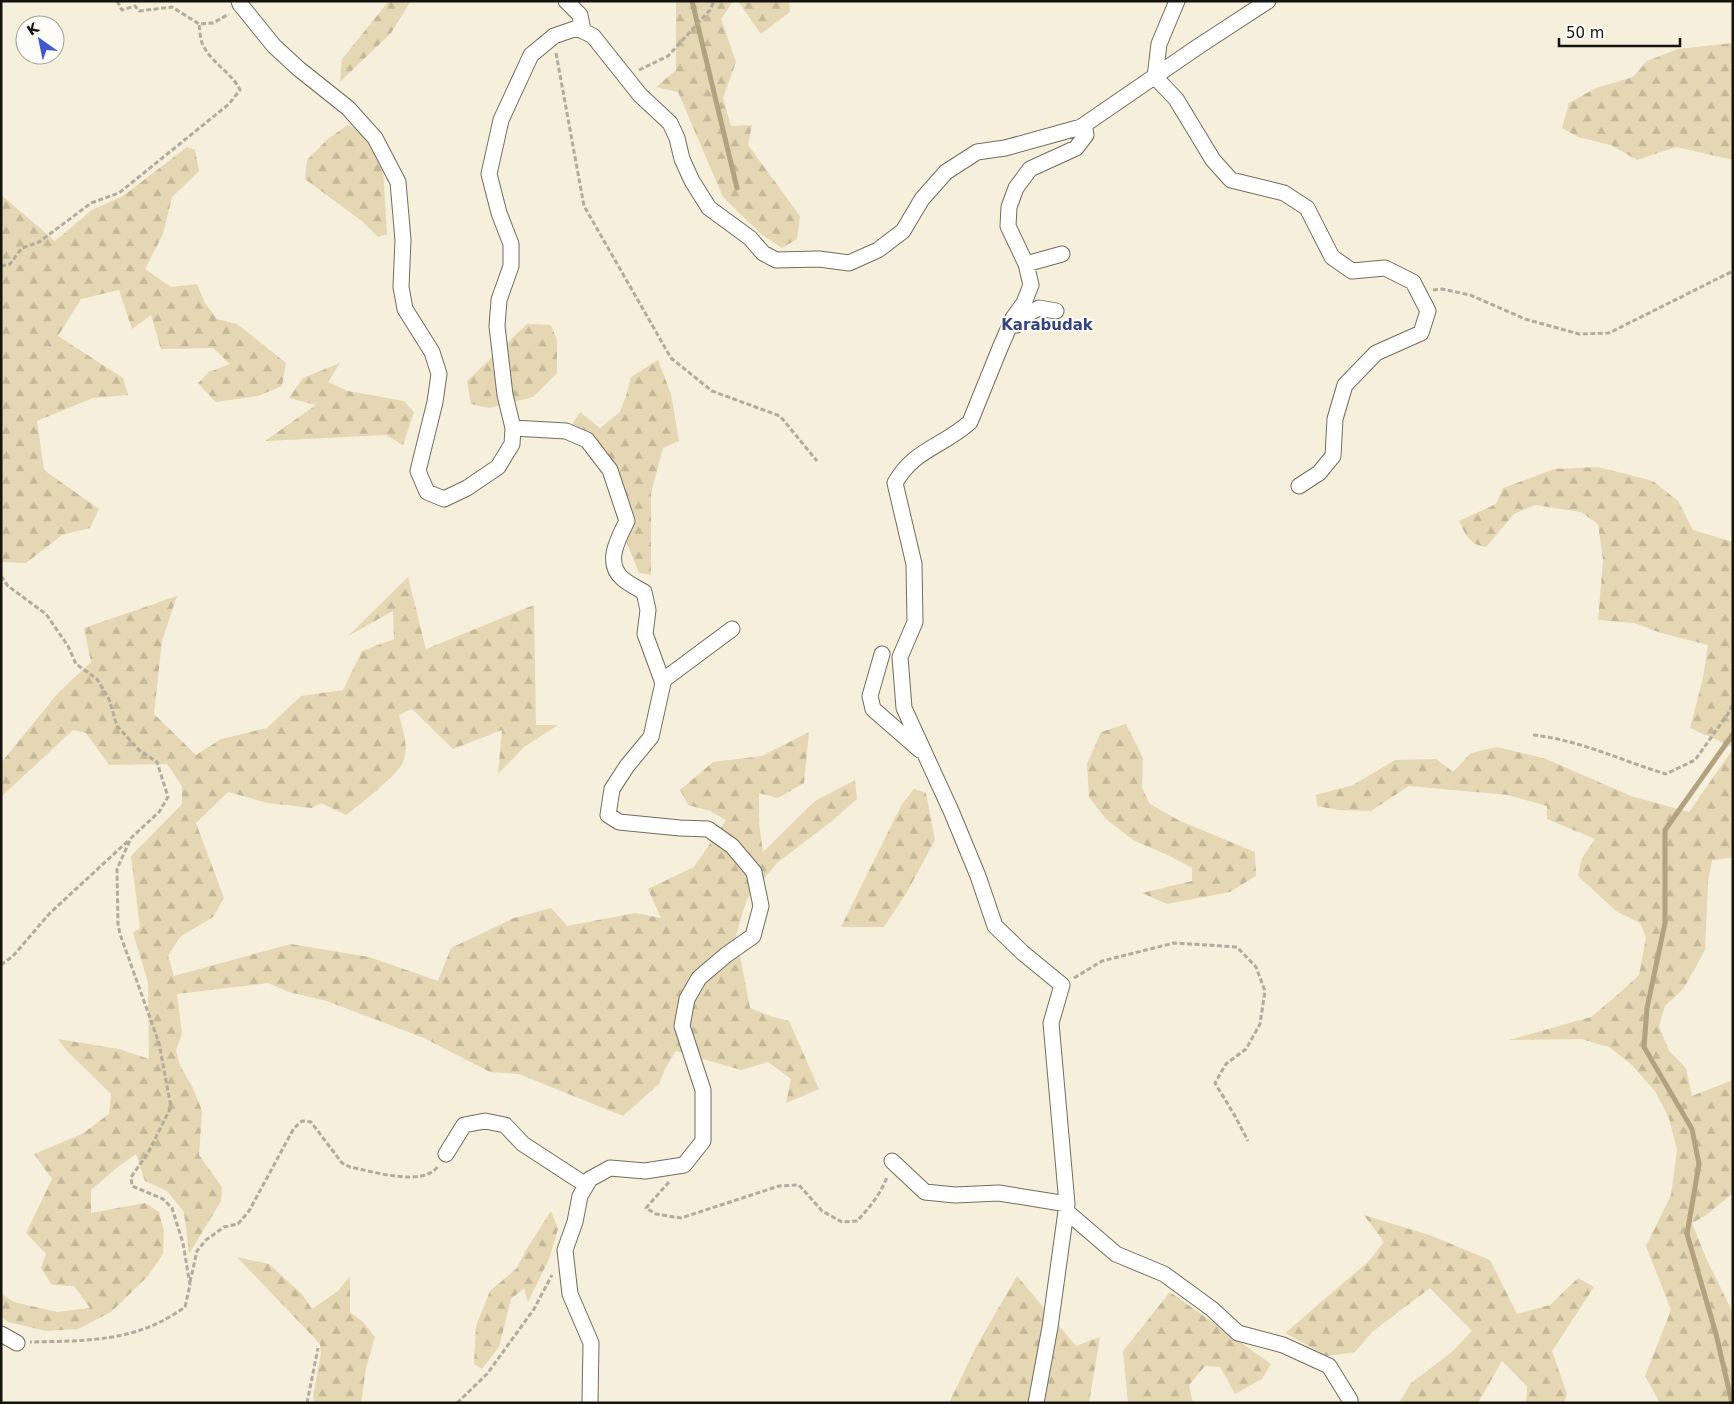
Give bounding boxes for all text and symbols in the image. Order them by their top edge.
north arrow [15,15,65,65]
scale bar [1559,15,1680,47]
text: K [24,19,43,39]
text: 50 m [1566,24,1604,42]
district label: Karabudak [1001,316,1094,334]

